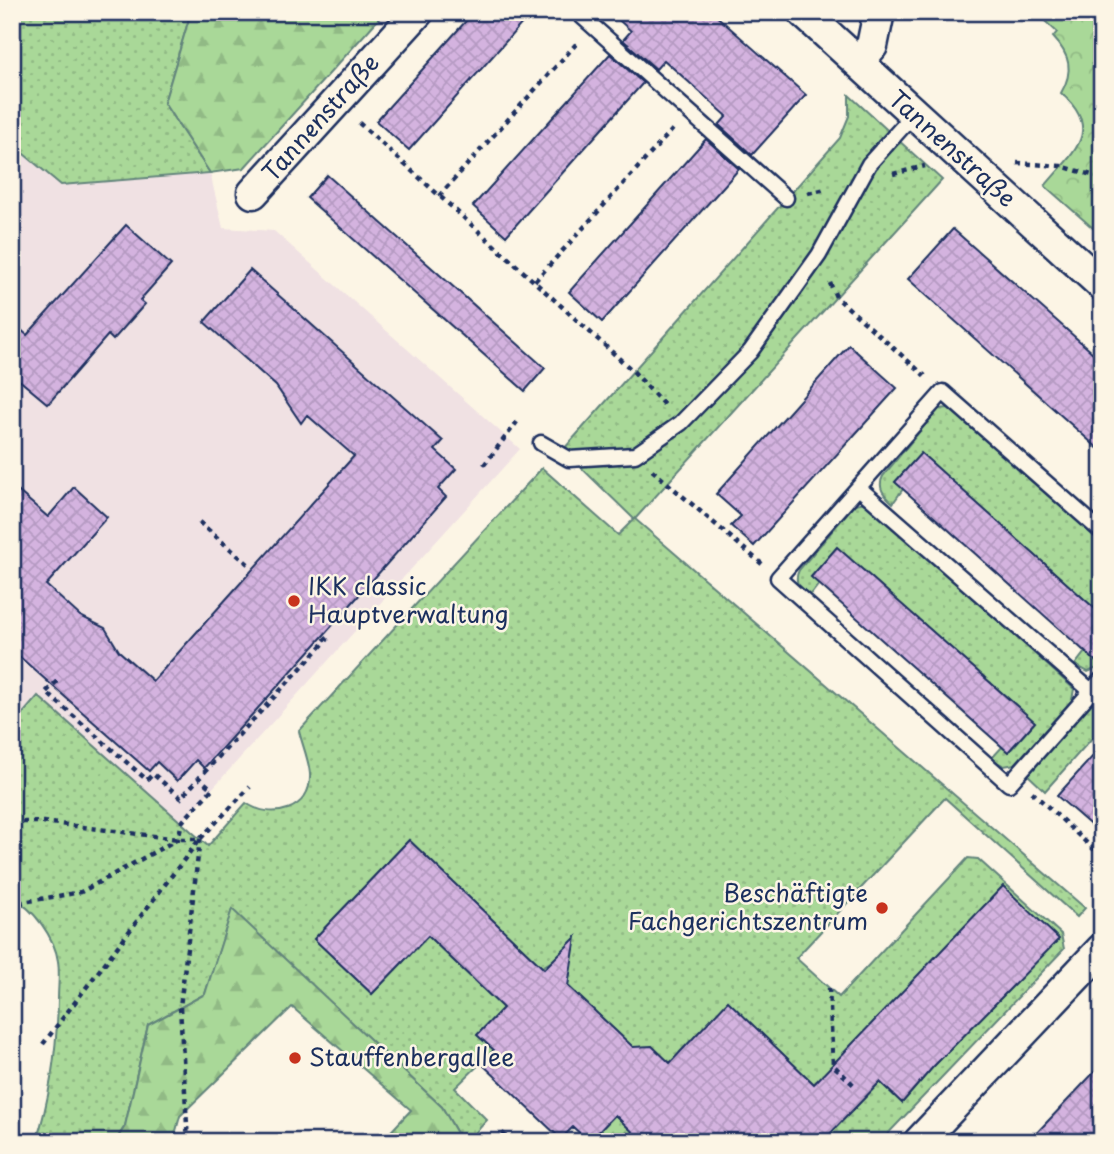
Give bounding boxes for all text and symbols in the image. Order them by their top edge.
street label: Tannenstraße [252,45,387,188]
street label: Tannenstraße [882,80,1025,215]
place label: IKK classic Hauptverwaltung [308,567,509,631]
marker: IKK classic Hauptverwaltung [286,593,302,609]
place label: Beschäftigte Fachgerichtszentrum [628,874,868,938]
marker: Beschäftigte Fachgerichtszentrum [874,900,890,916]
place label: Stauffenbergallee [309,1038,514,1074]
marker: Stauffenbergallee [287,1050,303,1066]

